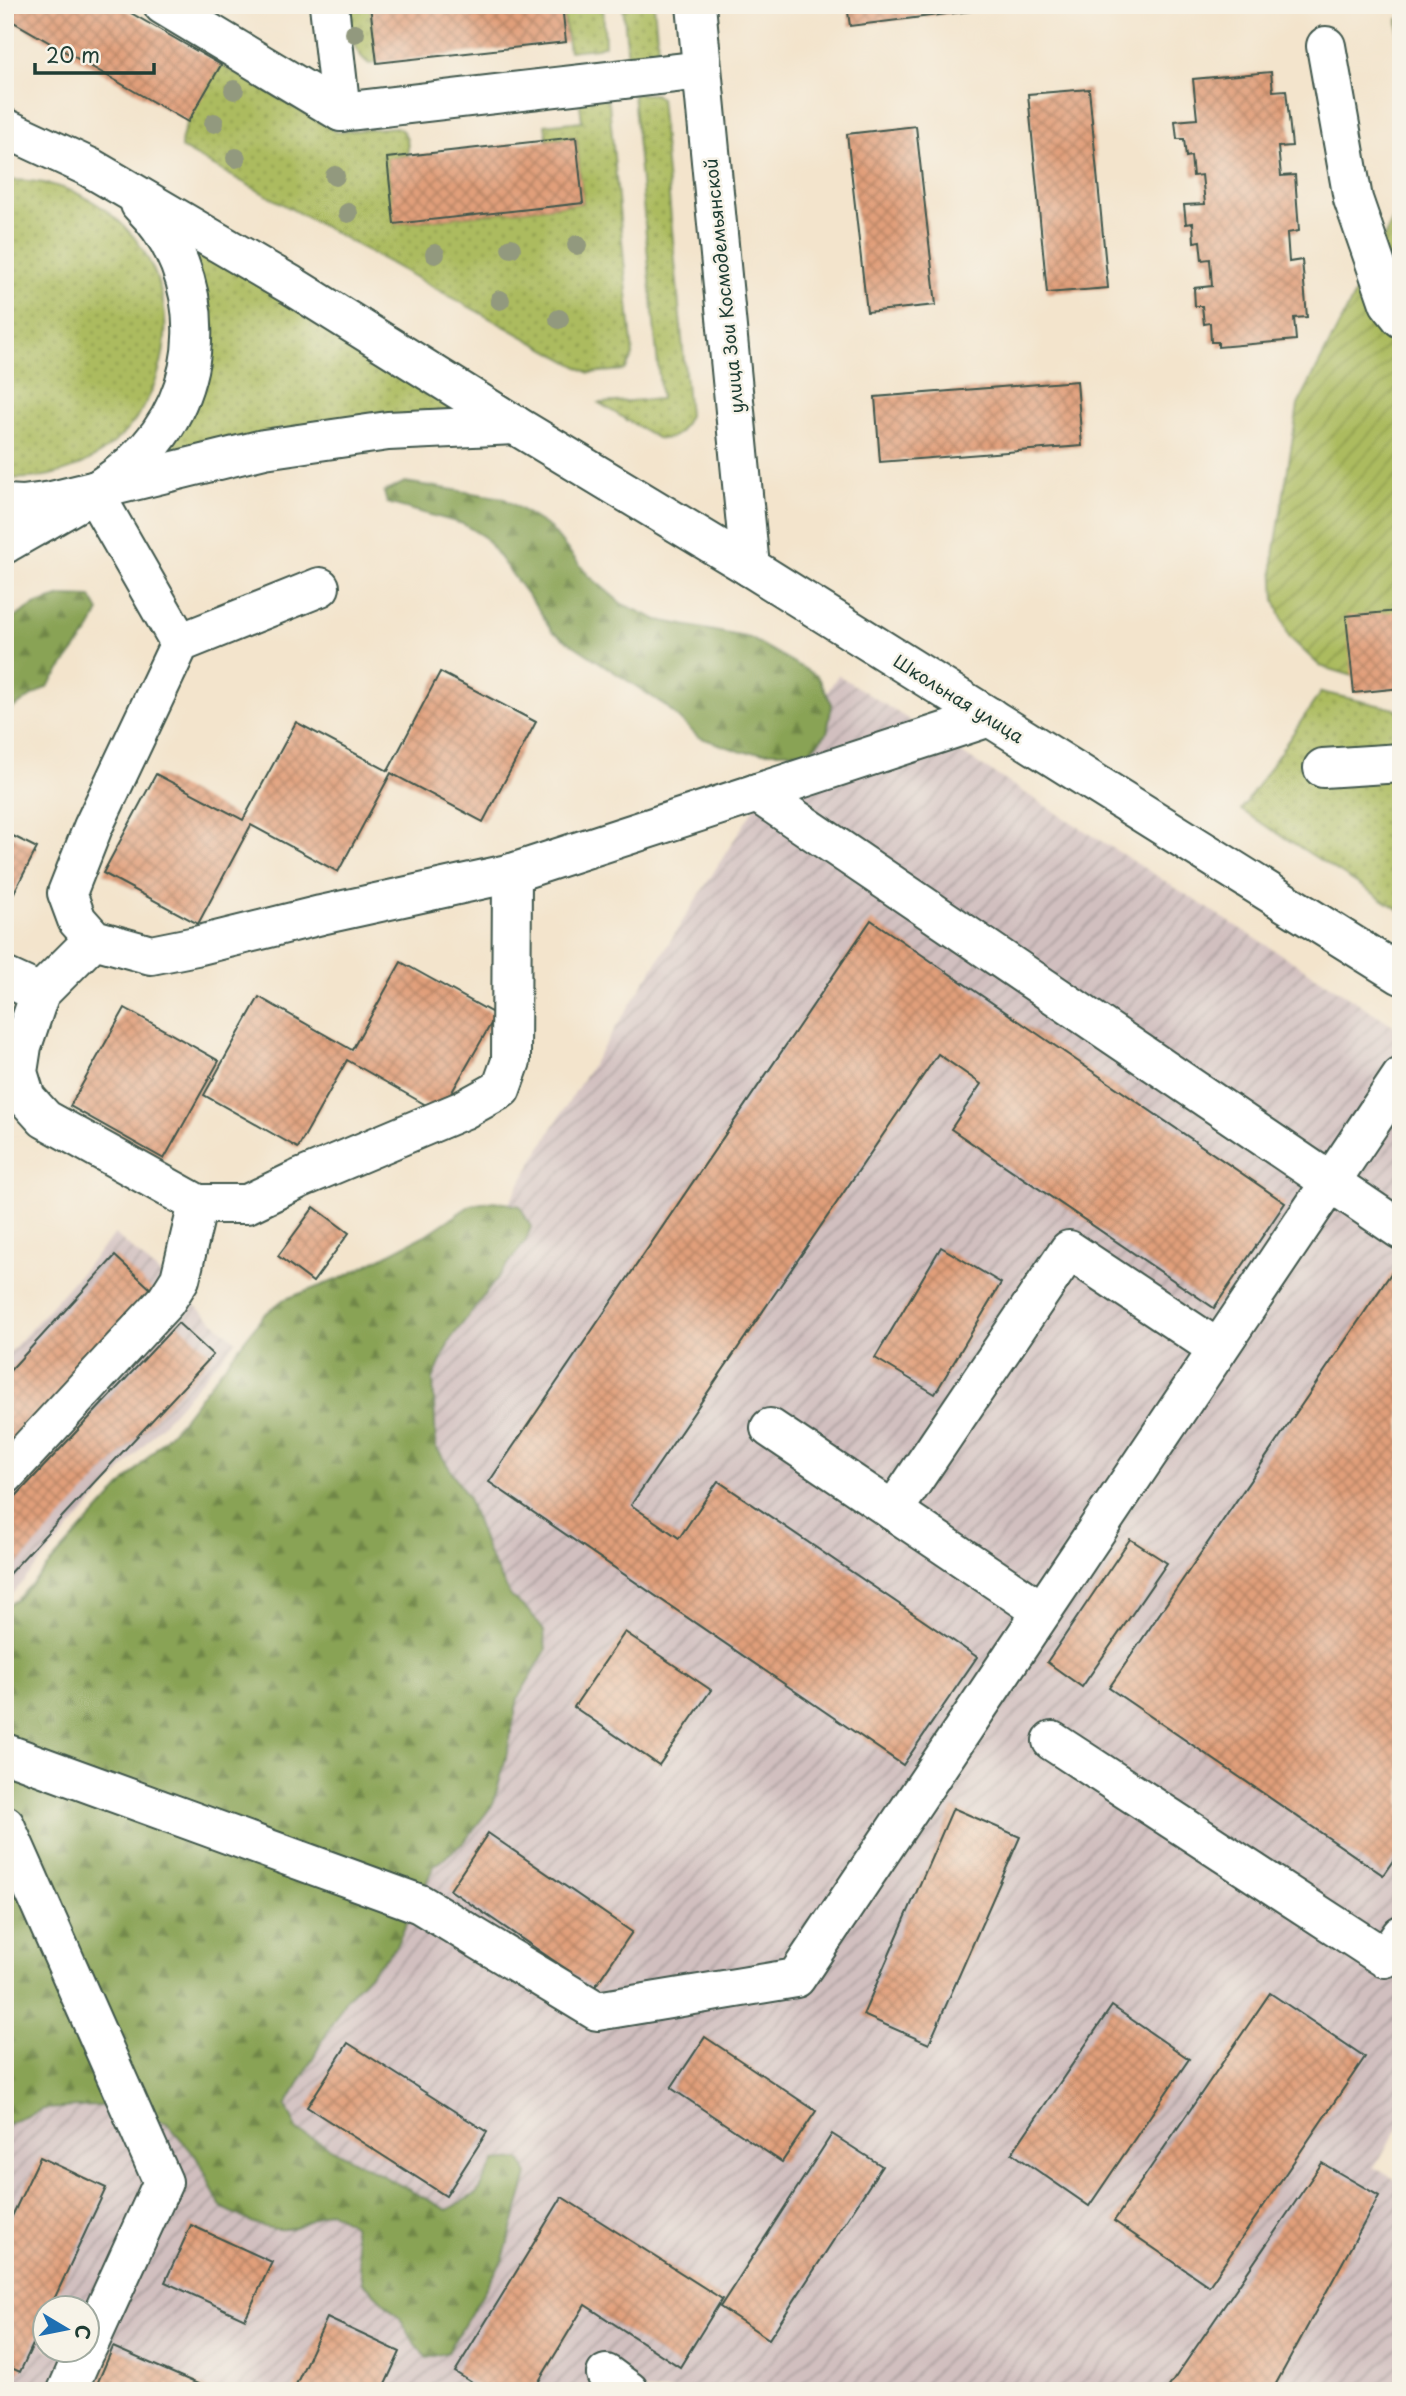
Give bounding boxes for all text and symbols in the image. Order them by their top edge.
scale bar [35,32,154,76]
text: 20 m [46,38,100,70]
street label: улица Зои Космодемьянской [696,157,750,415]
street label: Школьная улица [888,647,1030,749]
north arrow [32,2294,102,2364]
text: С [69,2323,99,2342]

